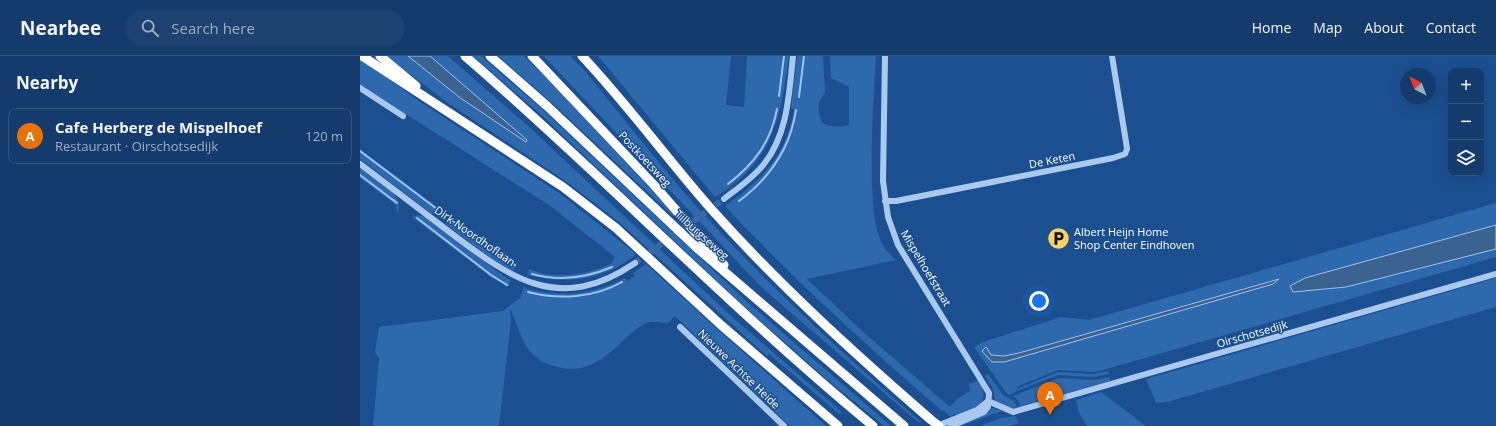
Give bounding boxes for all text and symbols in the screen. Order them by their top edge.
search box [125,10,405,46]
text: Nearbee [20,15,101,41]
icon: search [139,17,161,39]
text: Search here [171,18,255,38]
text: Home [1252,18,1291,37]
text: Map [1313,18,1342,37]
text: About [1364,18,1404,37]
text: Contact [1426,18,1476,37]
north arrow [1400,68,1436,104]
map controls [1448,68,1484,176]
button: + [1448,68,1484,104]
text: Nearby [16,71,78,94]
button: − [1448,104,1484,140]
text: Cafe Herberg de Mispelhoef [55,117,262,137]
text: A [26,127,34,145]
text: 120 m [305,127,343,145]
street label: Postkoetsweg [616,128,675,190]
text: Restaurant · Oirschotsedijk [55,137,218,155]
button: layers [1448,140,1484,176]
street label: De Keten [1028,148,1076,171]
street label: Dirk Noordhoflaan [432,202,519,269]
street label: Tilburgseweg [672,206,733,263]
place label: Albert Heijn Home Shop Center Eindhoven [1074,224,1194,252]
parking icon: Albert Heijn Home Shop Center Eindhoven [1045,225,1071,251]
street label: Mispelhoefstraat [898,227,955,309]
your location [1029,291,1049,311]
street label: Oirschotsedijk [1215,316,1289,351]
street label: Nieuwe Achtse Heide [695,325,784,412]
pin: A [1037,382,1063,415]

